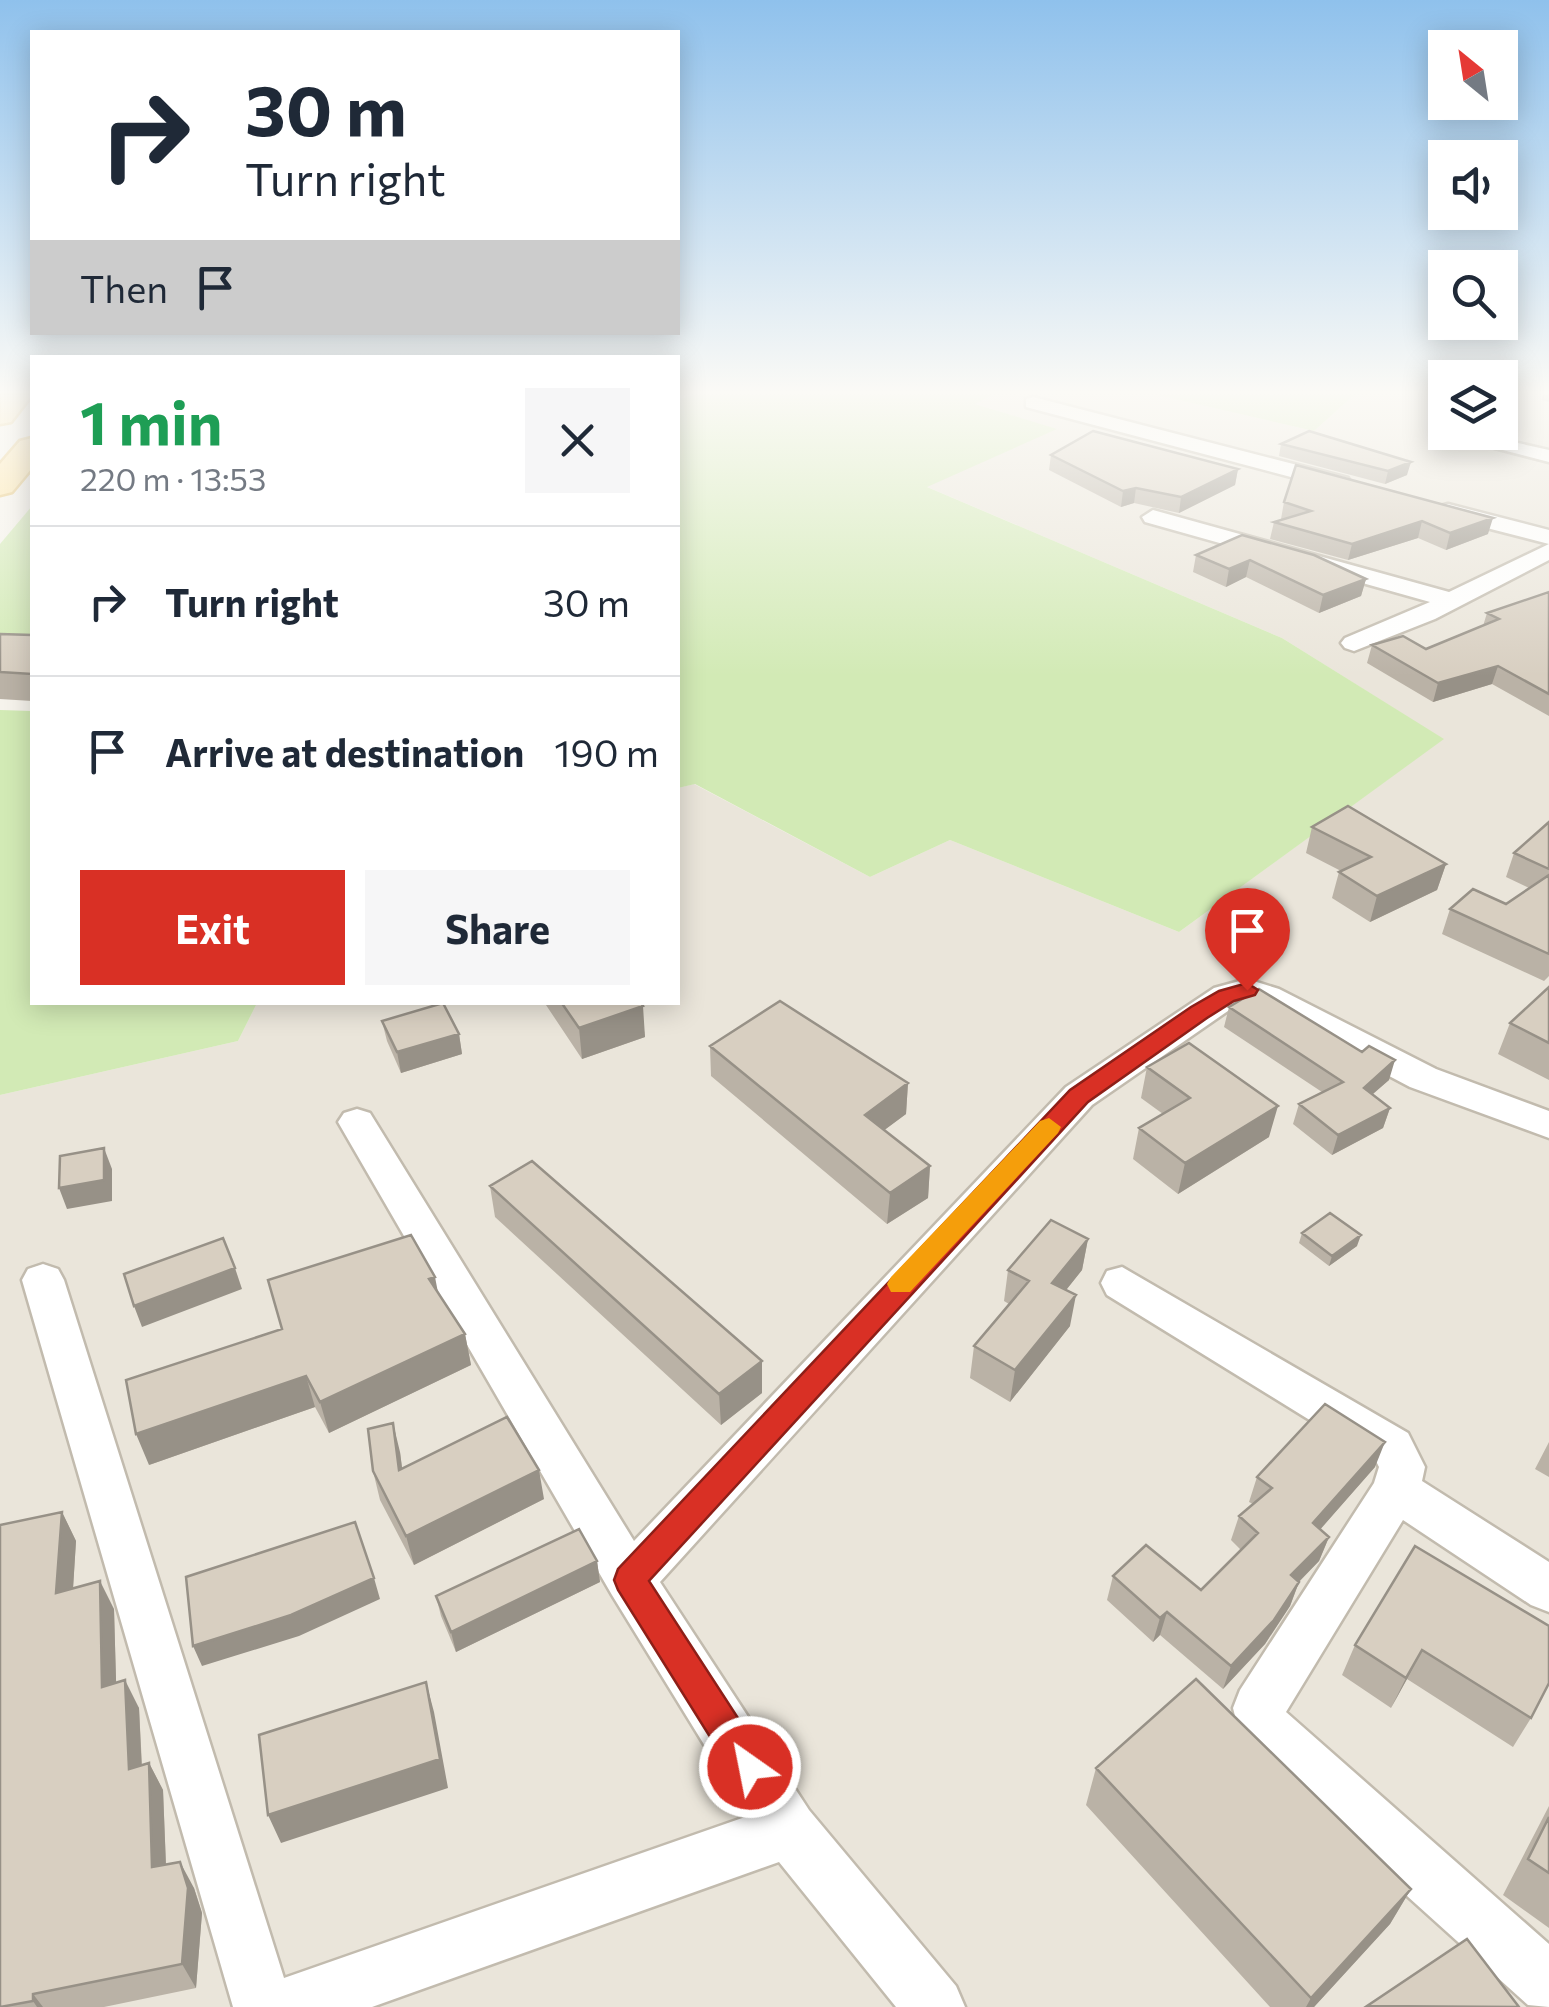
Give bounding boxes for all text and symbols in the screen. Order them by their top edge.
north arrow [1428,30,1518,120]
map controls [1428,30,1518,450]
text: 30 m [245,65,407,150]
icon: right [80,70,210,200]
button: sound [1428,140,1518,230]
text: Turn right [245,150,446,205]
button: search [1428,250,1518,340]
icon: arrive [188,260,243,315]
text: Then [80,264,168,311]
button: layers [1428,360,1518,450]
text: 1 min [80,384,222,457]
button: close [525,388,630,493]
text: 220 m · 13:53 [80,458,266,498]
icon: right [80,574,135,629]
text: Turn right [165,578,339,625]
text: 30 m [543,578,630,625]
icon: arrive [80,724,135,779]
text: Arrive at destination [165,728,524,775]
text: 190 m [554,728,659,775]
button: Exit [80,870,345,985]
button: Share [365,870,630,985]
pin [1205,888,1290,991]
icon: arrive [1220,903,1275,958]
position arrow [698,1715,802,1819]

